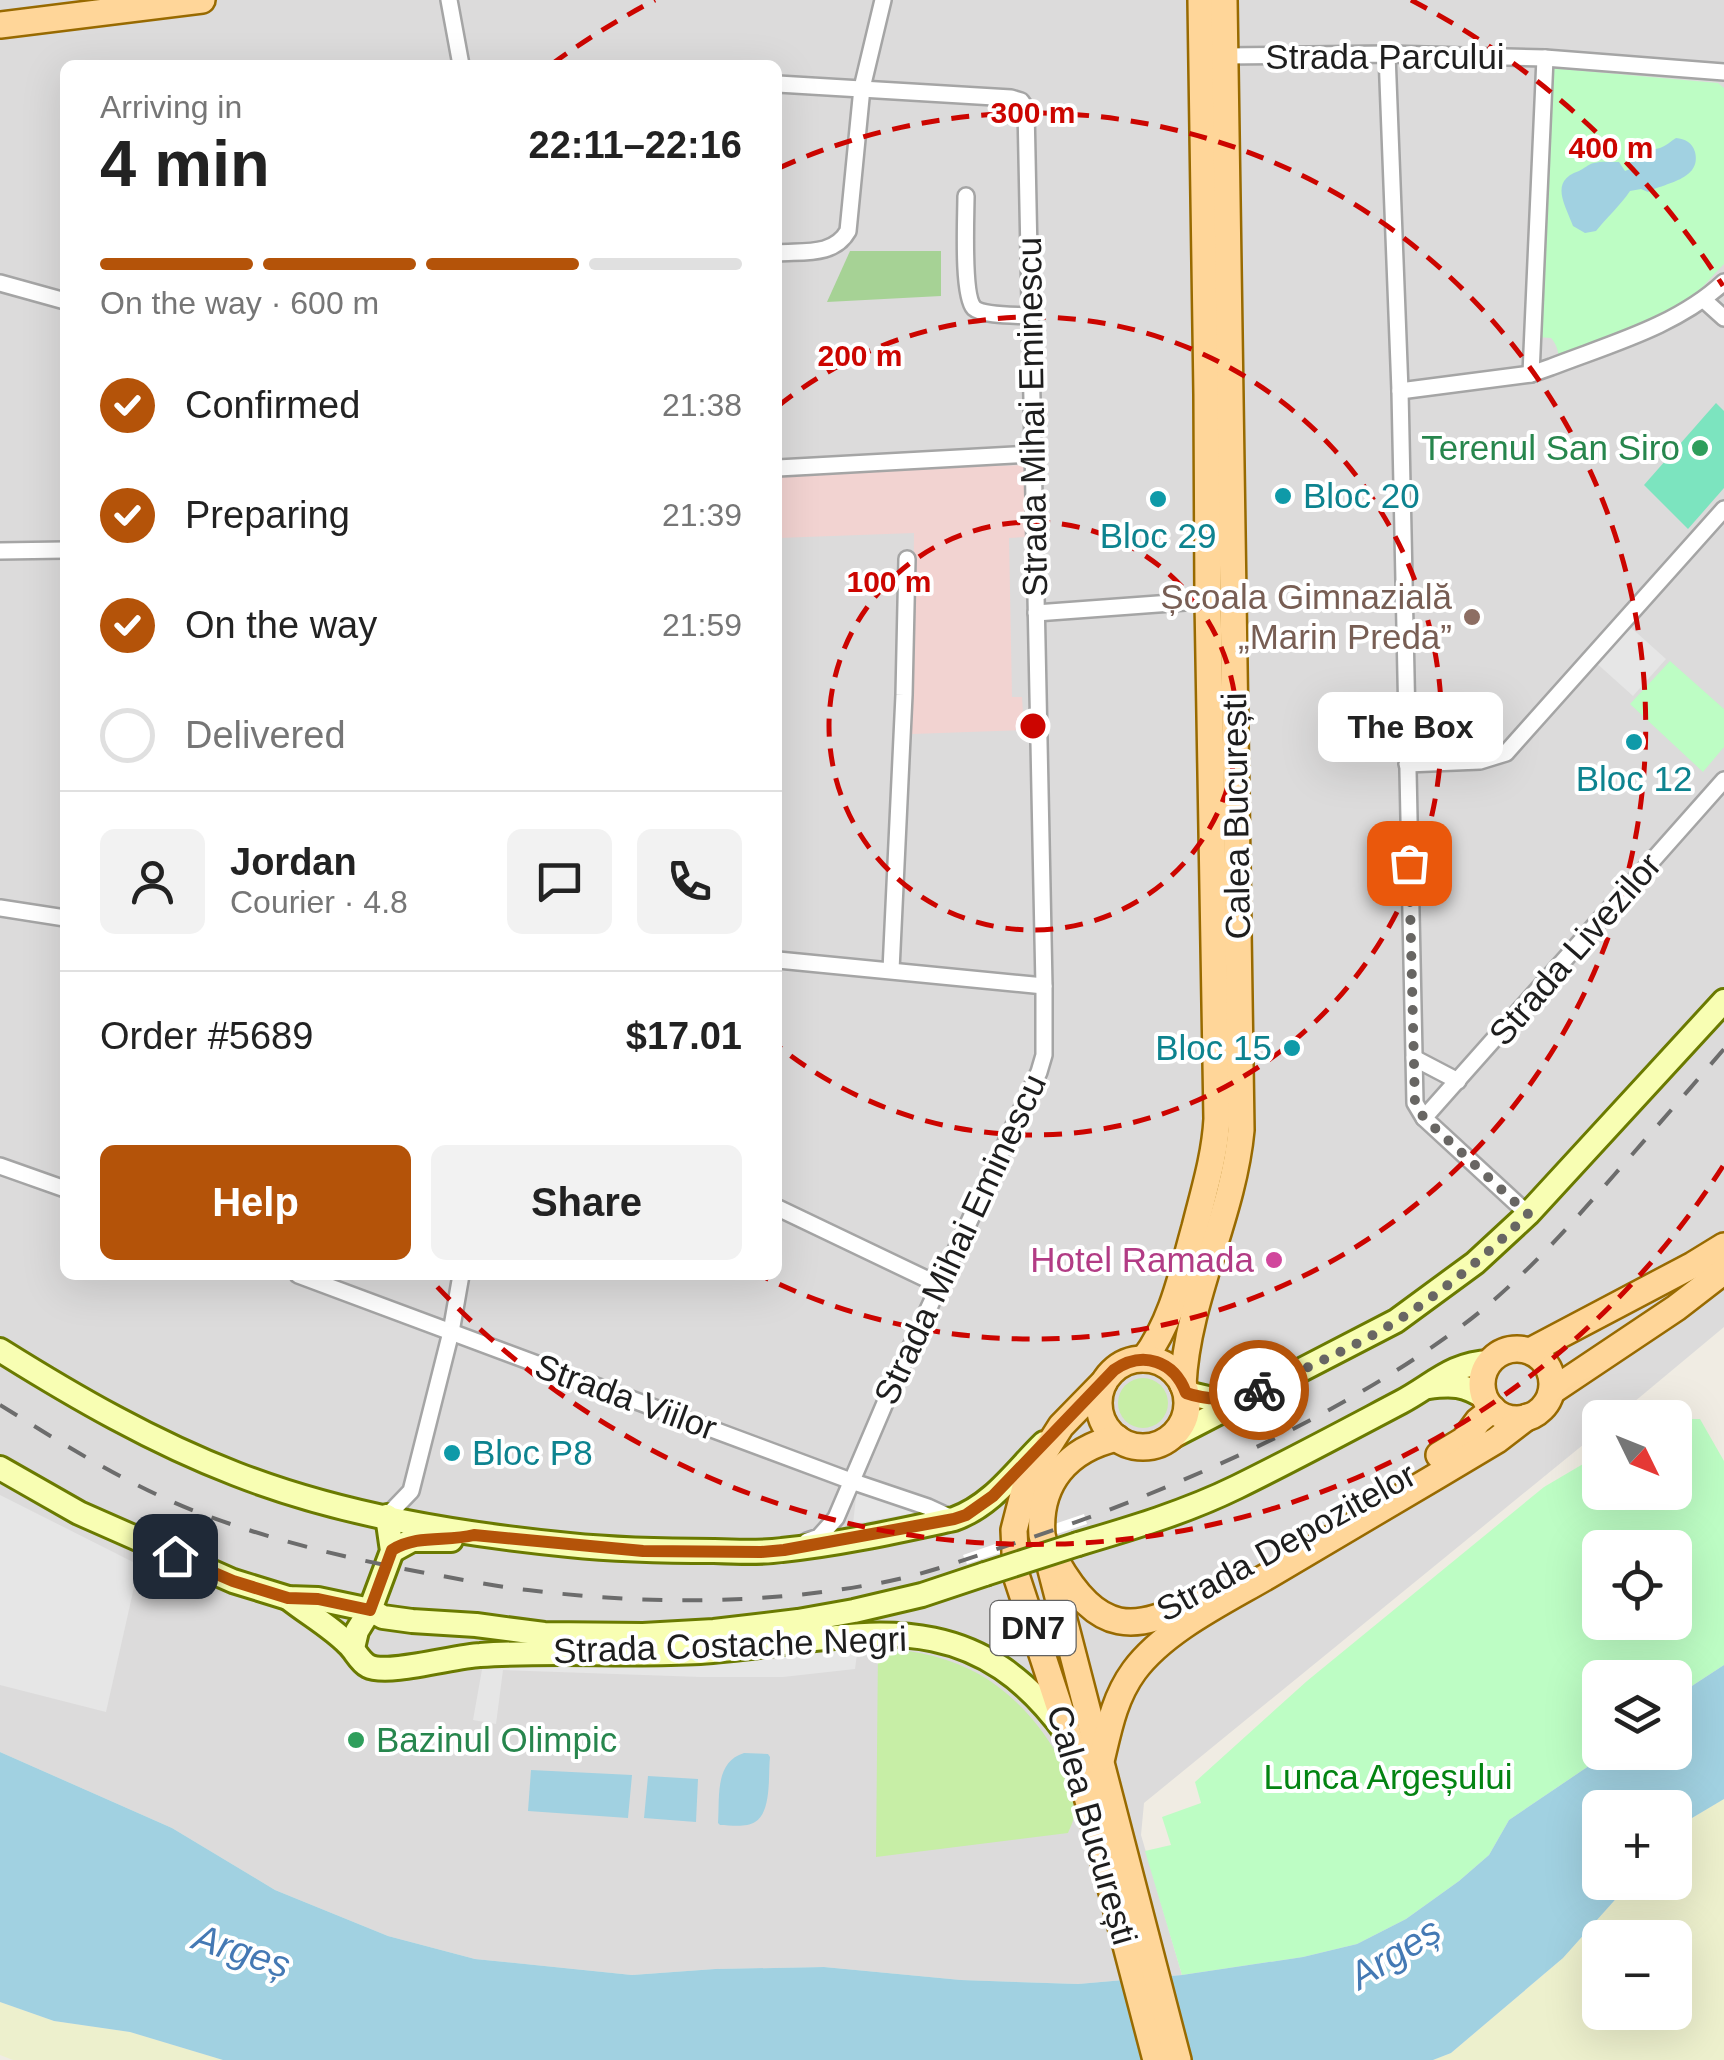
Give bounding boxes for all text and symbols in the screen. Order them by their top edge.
street label: Strada Parcului [1265,37,1505,76]
text: Arriving in [100,89,242,125]
text: 300 m [990,96,1076,129]
text: 22:11–22:16 [529,124,742,166]
text: 4 min [100,127,270,200]
text: 400 m [1568,131,1654,164]
street label: Strada Mihai Eminescu [1009,237,1054,597]
text: On the way · 600 m [100,285,379,321]
text: 200 m [817,339,903,372]
icon: check [100,378,155,433]
text: Confirmed [185,384,360,426]
text: 21:38 [662,387,742,423]
place label: Terenul San Siro [1421,428,1680,467]
marker: Terenul San Siro [1689,437,1711,459]
place label: Bloc 20 [1303,476,1420,515]
marker: Bloc 20 [1272,485,1294,507]
icon: check [100,488,155,543]
marker: Bloc 29 [1147,488,1169,510]
text: Preparing [185,494,350,536]
text: 21:39 [662,497,742,533]
place label: Bloc 29 [1100,516,1216,555]
text: 100 m [846,565,932,598]
place label: Școala Gimnazială „Marin Preda” [1160,577,1453,656]
icon: check [100,598,155,653]
text: On the way [185,604,377,646]
marker: Școala Gimnazială „Marin Preda” [1461,606,1483,628]
text: 21:59 [662,607,742,643]
street label: Calea București [1214,692,1257,940]
callout: The Box [1316,693,1502,763]
centre of rings [1015,708,1051,744]
text: The Box [1347,709,1474,745]
text: Delivered [185,714,346,756]
marker: Bloc 12 [1623,731,1645,753]
place label: Bloc 12 [1576,759,1692,798]
pin [1367,821,1452,906]
button: person [100,829,205,934]
button: chat [507,829,612,934]
button: phone [637,829,742,934]
icon: bag [1382,836,1437,891]
text: Jordan [230,841,357,883]
street label: Strada Livezilor [1481,845,1669,1052]
text: Courier · 4.8 [230,884,408,920]
text: Order #5689 [100,1015,313,1057]
text: $17.01 [626,1015,742,1057]
place label: Bloc 15 [1155,1028,1272,1067]
marker: Bloc 15 [1281,1037,1303,1059]
street label: Strada Mihai Eminescu [866,1067,1053,1410]
button: Help [100,1145,411,1260]
button: Share [431,1145,742,1260]
place label: Hotel Ramada [1030,1240,1255,1279]
marker: Hotel Ramada [1263,1249,1285,1271]
courier [1209,1340,1309,1440]
street label: Strada Viilor [530,1346,722,1447]
icon: bike [1232,1363,1287,1418]
north arrow [1582,1400,1692,1510]
map controls [1582,1400,1692,2030]
place label: Bloc P8 [472,1433,593,1472]
marker: Bloc P8 [441,1442,463,1464]
street label: Strada Depozitelor [1150,1454,1422,1629]
pin [133,1514,218,1599]
icon: home [148,1529,203,1584]
button: locate [1582,1530,1692,1640]
road number: DN7 [990,1601,1076,1655]
street label: Strada Costache Negri [552,1619,908,1670]
button: layers [1582,1660,1692,1770]
street label: Calea București [1040,1701,1145,1949]
place label: Bazinul Olimpic [376,1720,617,1759]
marker: Bazinul Olimpic [345,1729,367,1751]
park label: Lunca Argeșului [1263,1757,1513,1796]
button: + [1582,1790,1692,1900]
water label: Argeș [1340,1909,1449,1999]
water label: Argeș [186,1915,296,1987]
button: − [1582,1920,1692,2030]

